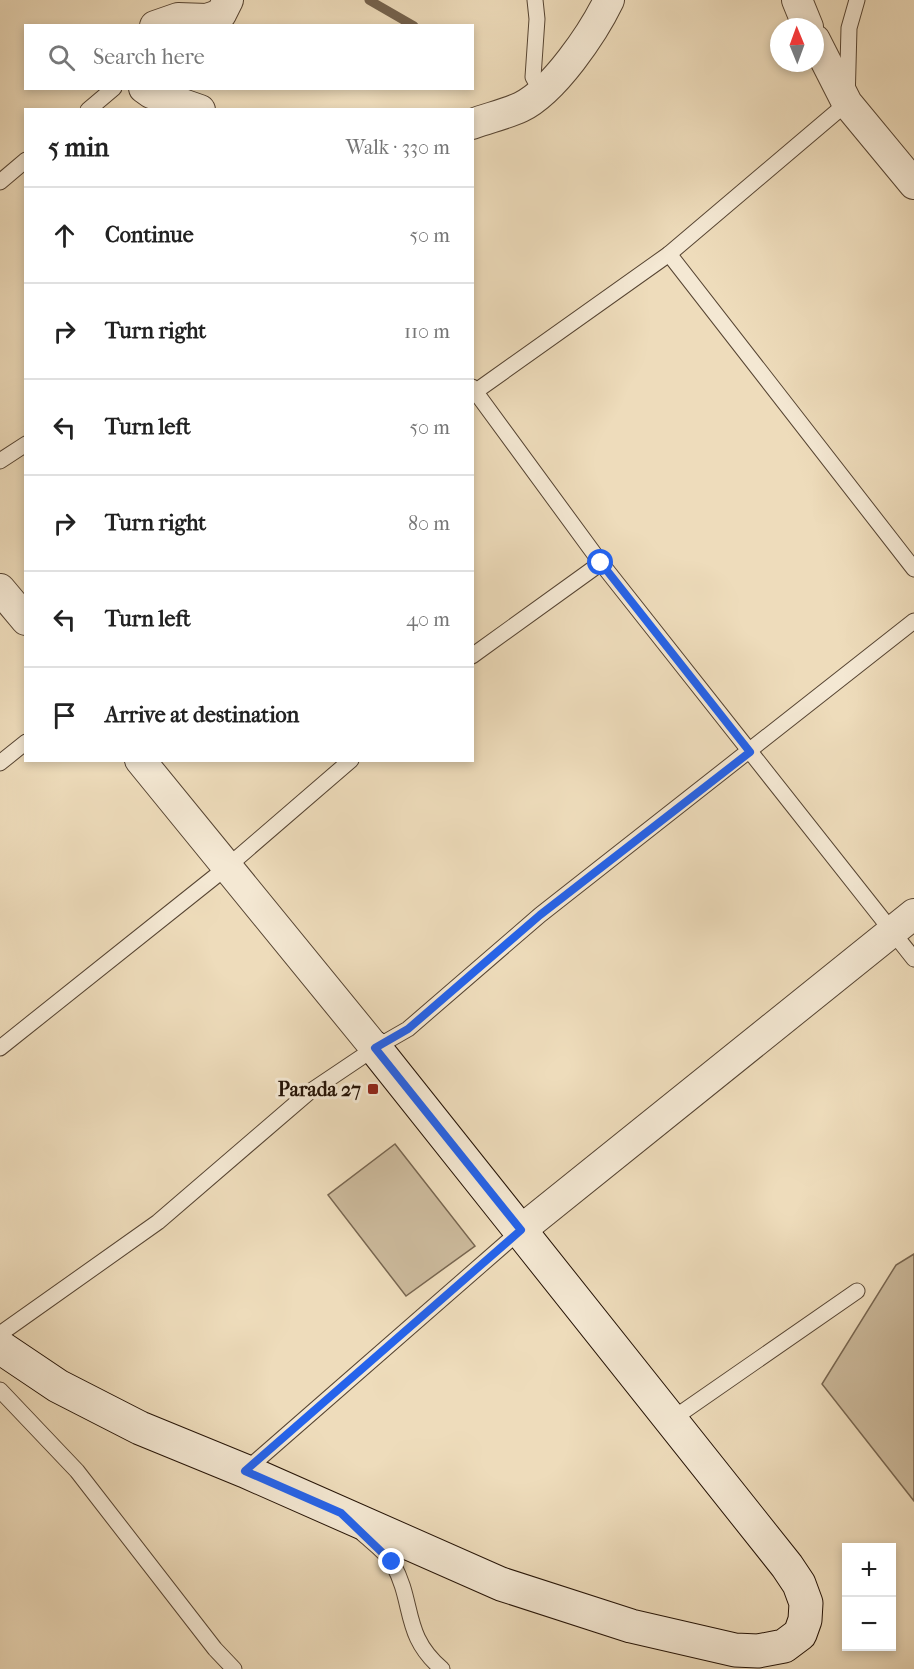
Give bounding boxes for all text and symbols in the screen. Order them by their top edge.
north arrow [770,18,824,72]
search box [24,24,474,90]
icon: search [45,41,78,74]
text: Search here [93,44,205,70]
text: 5 min [48,132,109,163]
text: Walk · 330 m [346,136,450,159]
icon: ahead [48,219,81,252]
text: Continue [105,222,194,248]
text: 50 m [409,224,450,247]
icon: right [48,315,81,348]
text: Turn right [105,318,206,344]
text: 110 m [404,320,450,343]
icon: left [48,411,81,444]
text: Turn left [105,414,191,440]
text: 50 m [409,416,450,439]
icon: right [48,507,81,540]
text: Turn right [105,510,206,536]
text: 80 m [408,512,450,535]
route start [587,549,613,575]
icon: left [48,603,81,636]
text: Turn left [105,606,191,632]
text: 40 m [406,608,450,631]
icon: arrive [48,699,81,732]
text: Arrive at destination [105,702,299,728]
place label: Parada 27 [278,1078,361,1101]
marker: Parada 27 [366,1082,380,1096]
map controls [842,1543,896,1651]
button: + [842,1543,896,1597]
route end [378,1548,404,1574]
button: − [842,1597,896,1651]

